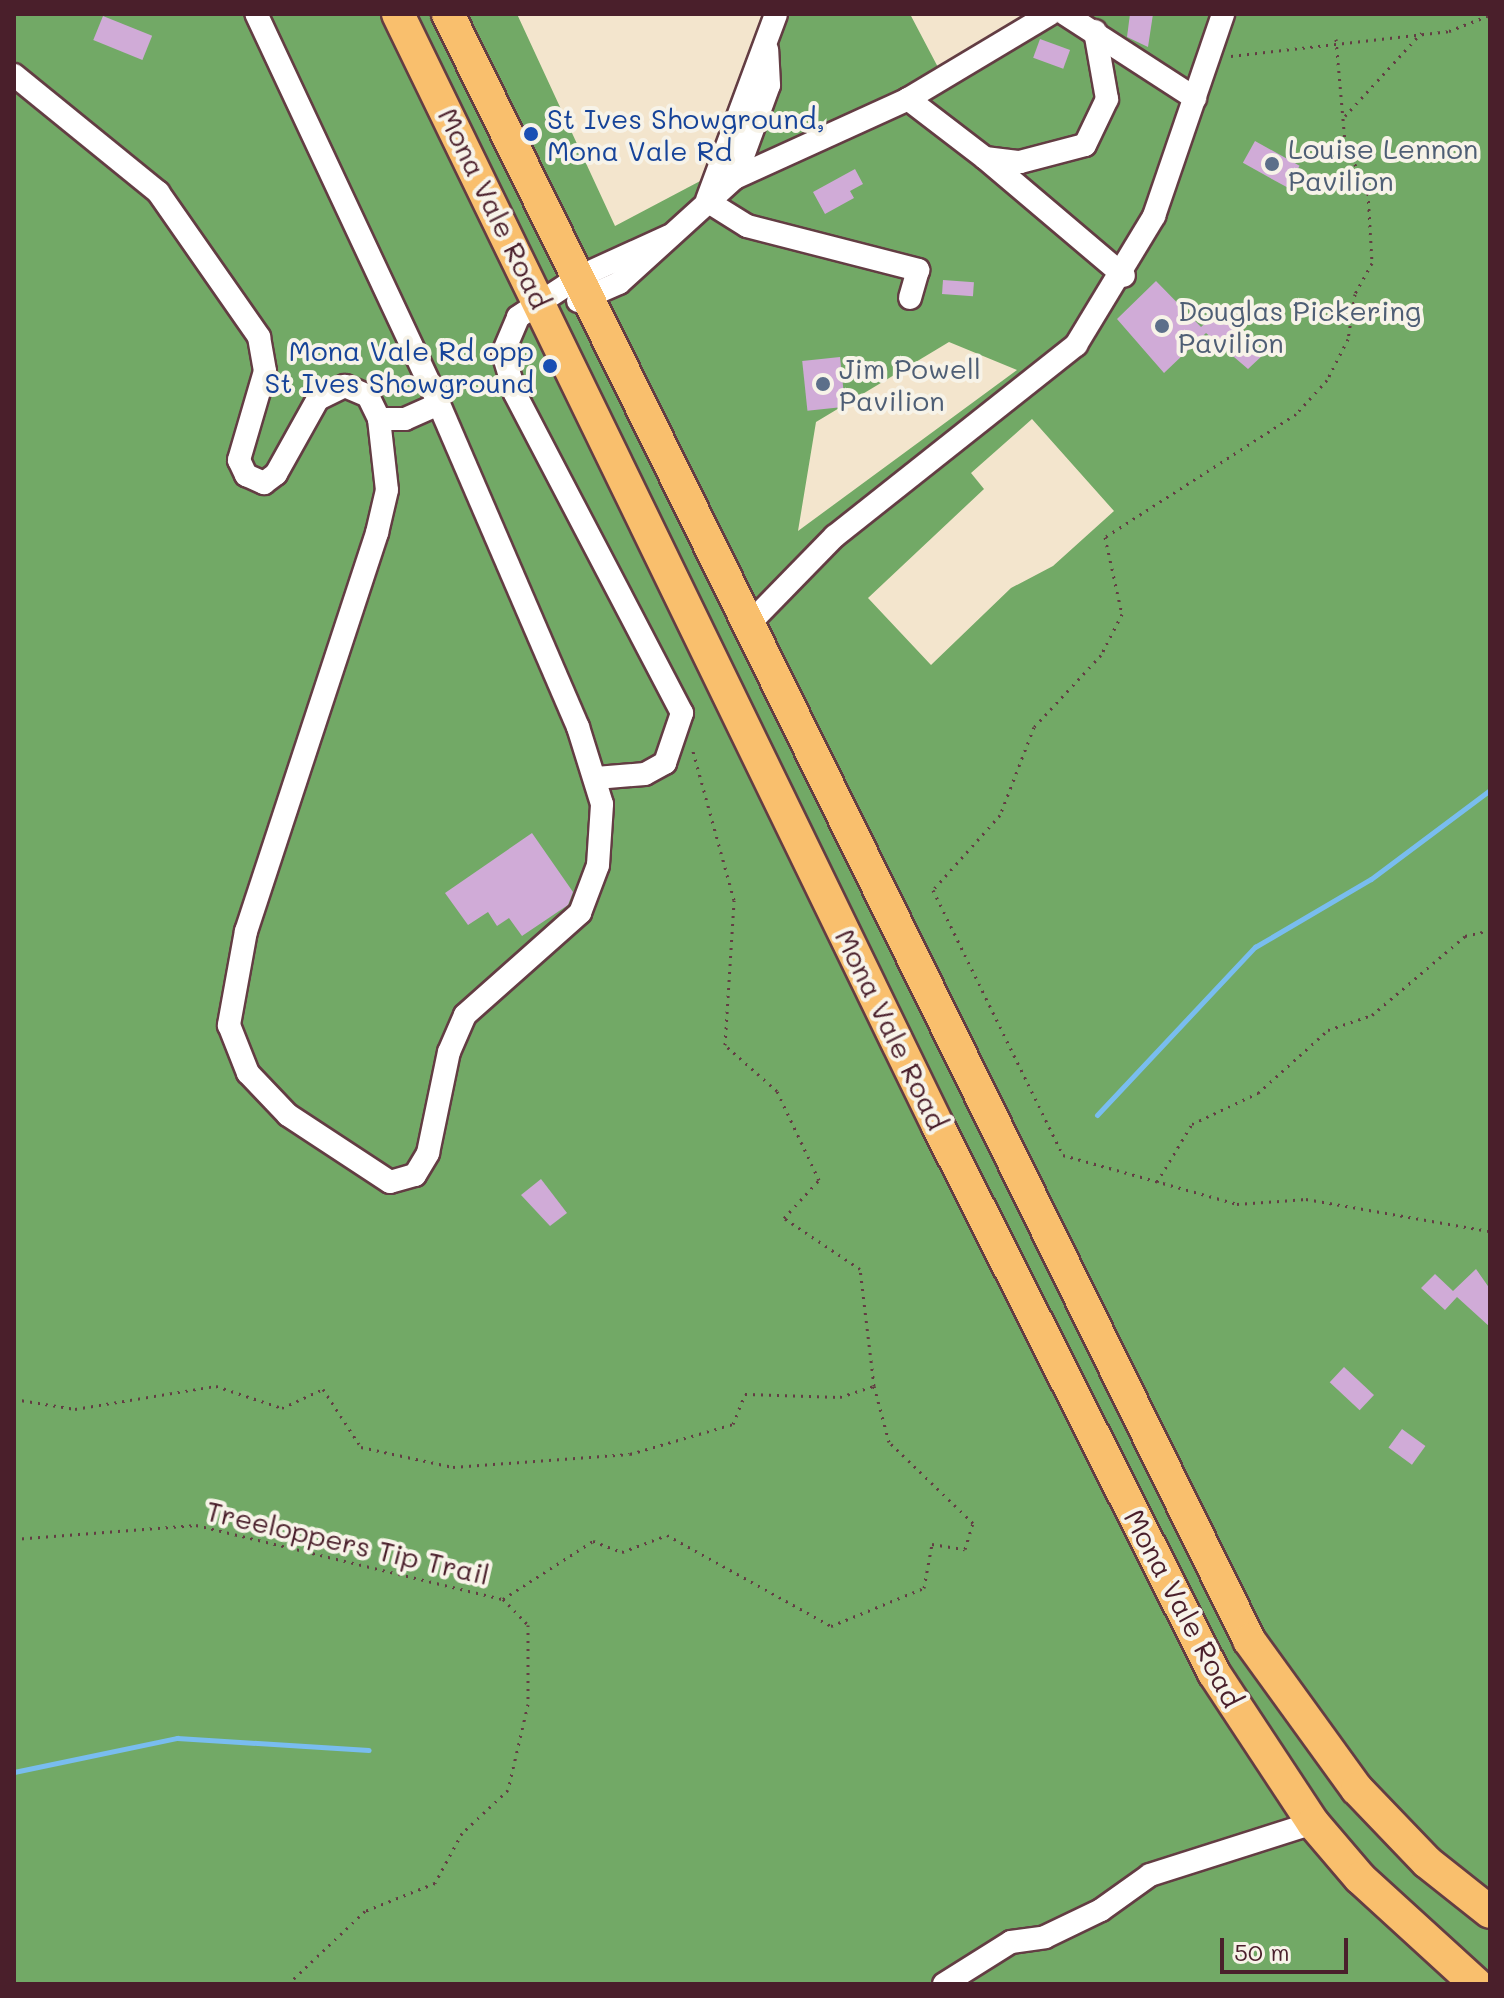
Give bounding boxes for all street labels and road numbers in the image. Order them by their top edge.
street label: Mona Vale Road [432,102,558,314]
street label: Mona Vale Road [829,923,955,1135]
street label: Treeloppers Tip Trail [203,1493,493,1591]
street label: Mona Vale Road [1118,1503,1250,1713]

